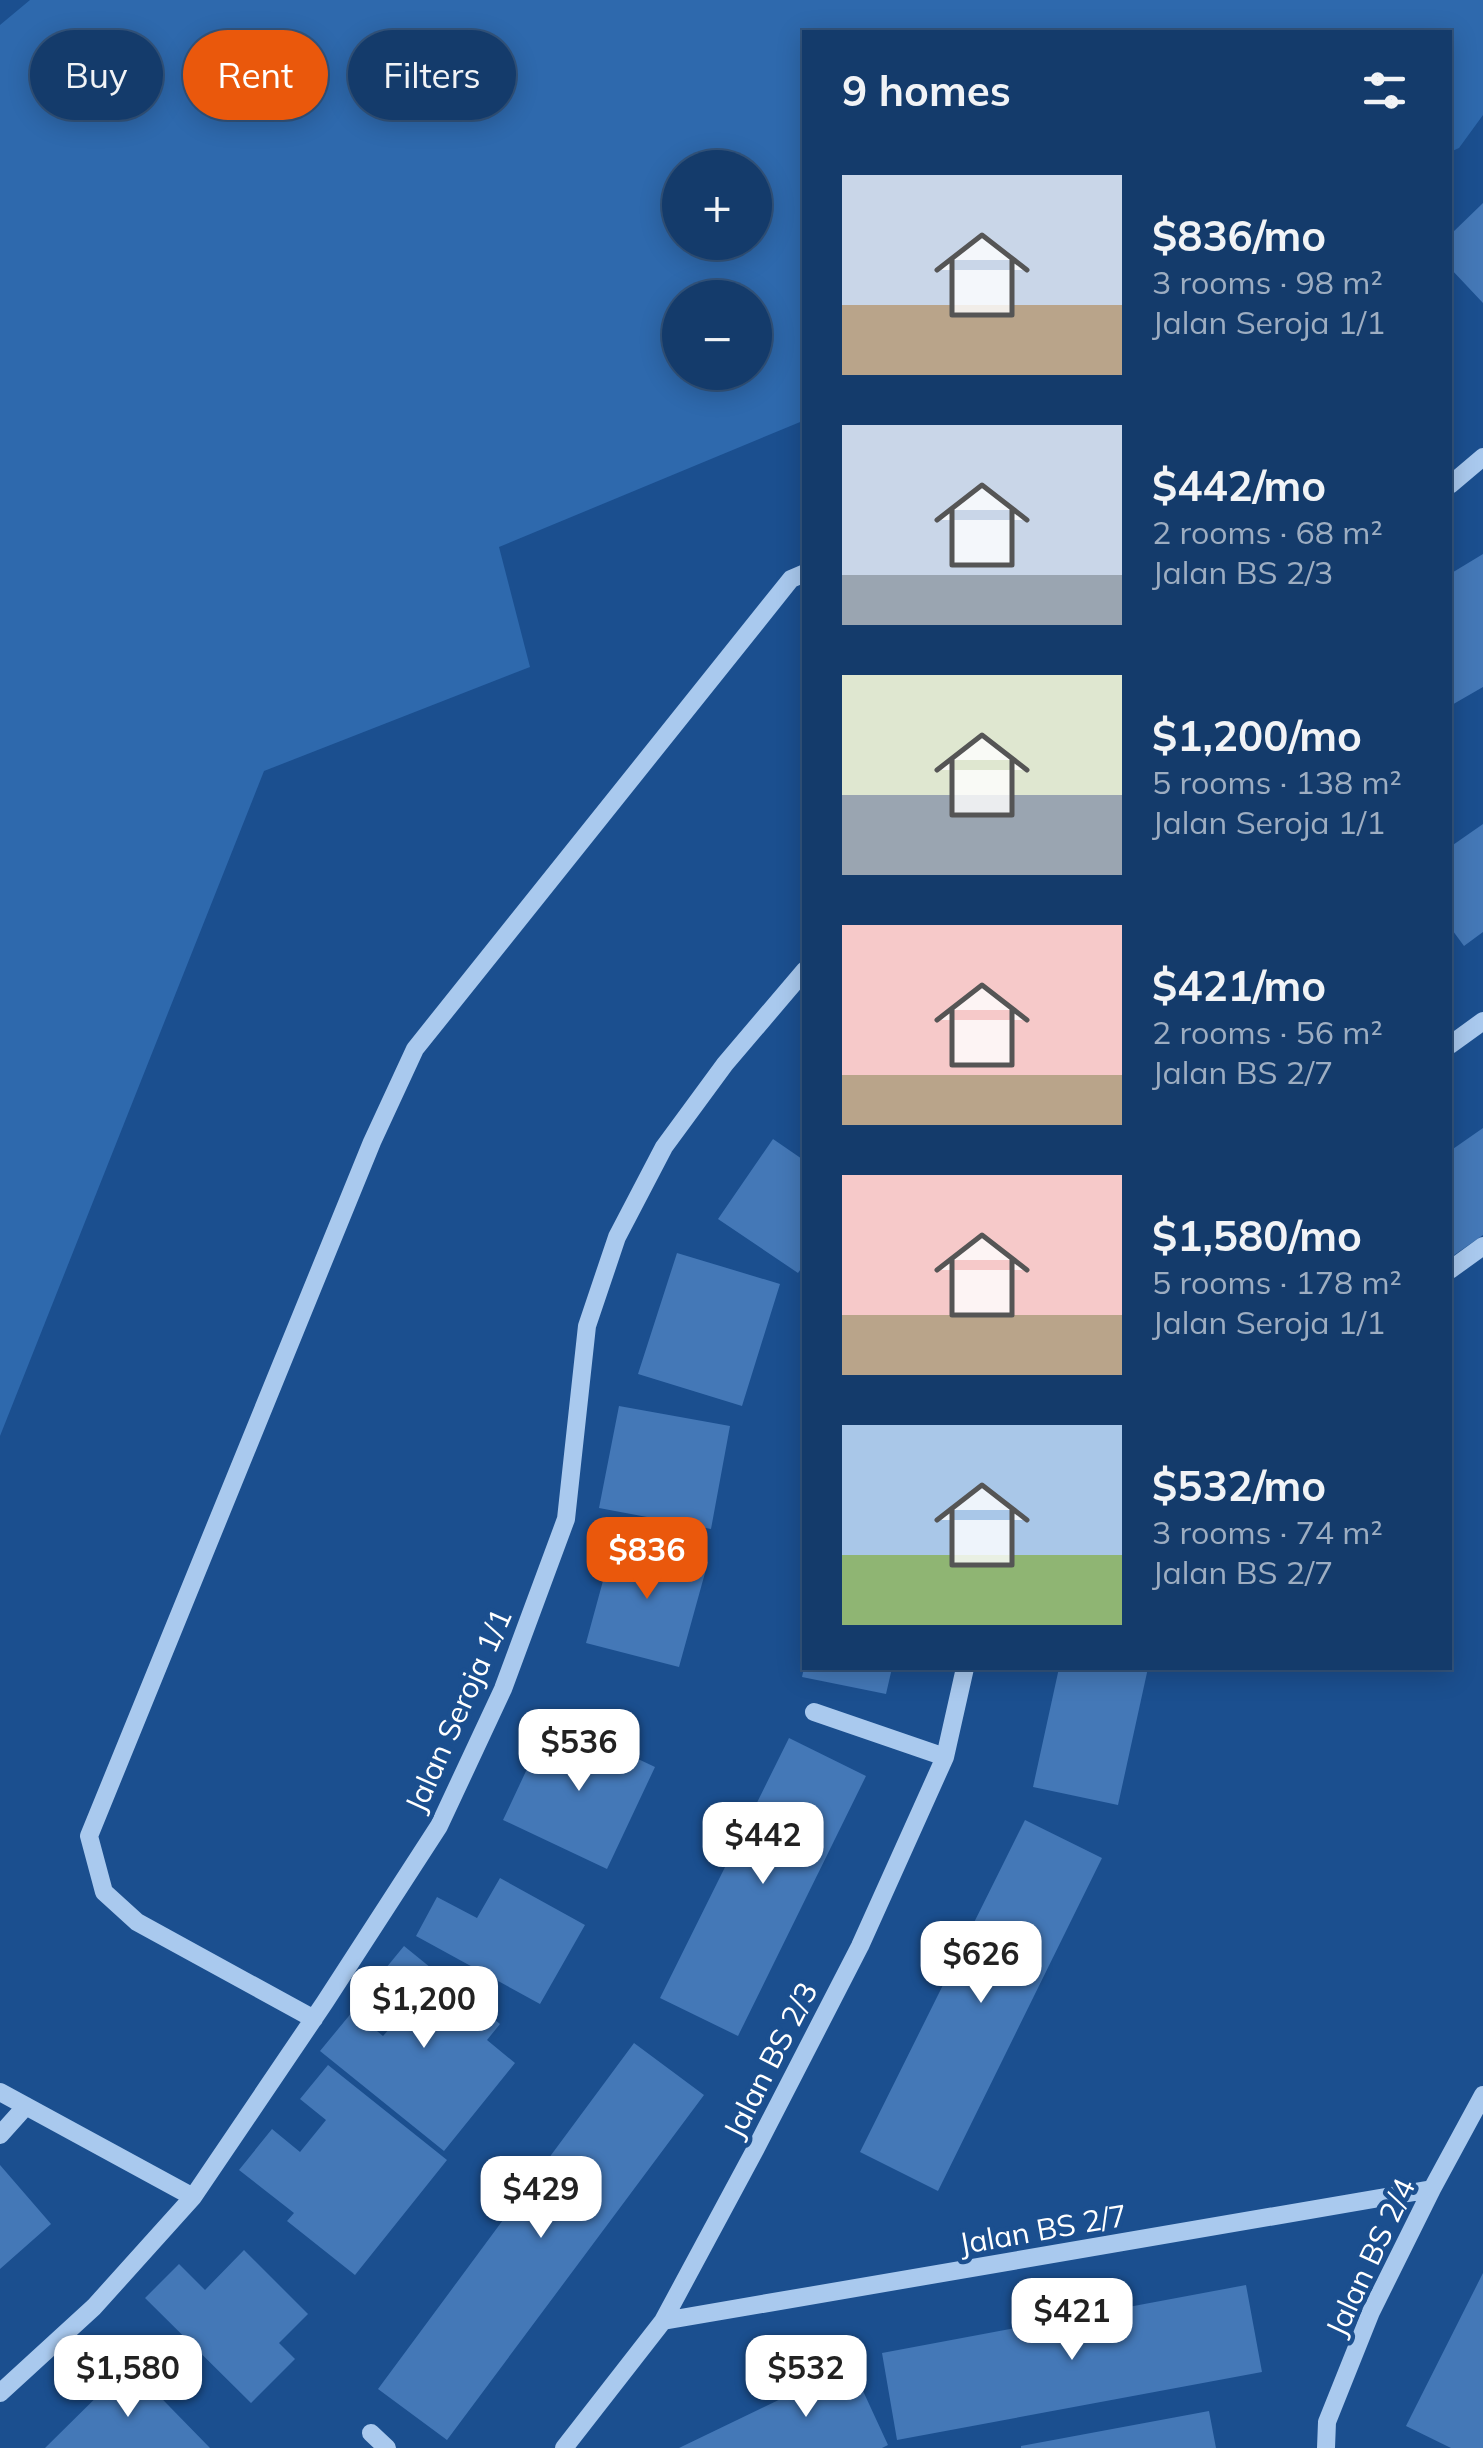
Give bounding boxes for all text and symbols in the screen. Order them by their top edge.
chip: Buy [30,30,163,120]
chip: Rent [183,30,328,120]
chip: Filters [348,30,516,120]
icon: filters [1357,63,1412,118]
text: 9 homes [842,64,1011,117]
map controls [662,150,772,390]
button: + [662,150,772,260]
text: $836/mo [1152,209,1326,262]
icon: home [922,215,1042,335]
text: 3 rooms · 98 m² [1152,262,1383,302]
button: − [662,280,772,390]
text: Jalan Seroja 1/1 [1152,302,1385,342]
text: $442/mo [1152,459,1326,512]
icon: home [922,465,1042,585]
text: 2 rooms · 68 m² [1152,512,1383,552]
text: Jalan BS 2/3 [1152,552,1333,592]
text: $1,200/mo [1152,709,1362,762]
icon: home [922,715,1042,835]
text: 5 rooms · 138 m² [1152,762,1402,802]
text: Jalan Seroja 1/1 [1152,802,1385,842]
text: $421/mo [1152,959,1326,1012]
icon: home [922,965,1042,1085]
text: 2 rooms · 56 m² [1152,1012,1383,1052]
text: Jalan BS 2/7 [1152,1052,1333,1092]
text: $1,580/mo [1152,1209,1362,1262]
icon: home [922,1215,1042,1335]
text: 5 rooms · 178 m² [1152,1262,1402,1302]
text: Jalan Seroja 1/1 [1152,1302,1385,1342]
text: $532/mo [1152,1459,1326,1512]
icon: home [922,1465,1042,1585]
text: 3 rooms · 74 m² [1152,1512,1383,1552]
pin: $836 [588,1517,706,1602]
text: $836 [609,1529,685,1569]
text: Jalan BS 2/7 [1152,1552,1333,1592]
street label: Jalan Seroja 1/1 [396,1602,520,1818]
pin: $536 [520,1709,638,1794]
text: $536 [541,1721,617,1761]
pin: $442 [704,1802,822,1887]
text: $442 [725,1814,801,1854]
pin: $626 [922,1921,1040,2006]
text: $626 [943,1933,1019,1973]
pin: $1,200 [343,1966,505,2051]
street label: Jalan BS 2/3 [714,1976,826,2144]
text: $1,200 [372,1978,476,2018]
pin: $429 [482,2156,600,2241]
text: $429 [503,2168,579,2208]
street label: Jalan BS 2/4 [1317,2172,1423,2342]
street label: Jalan BS 2/7 [956,2196,1130,2262]
pin: $421 [1013,2278,1131,2363]
text: $421 [1034,2290,1110,2330]
pin: $1,580 [47,2335,209,2420]
pin: $532 [747,2335,865,2420]
text: $1,580 [76,2347,180,2387]
text: $532 [768,2347,844,2387]

